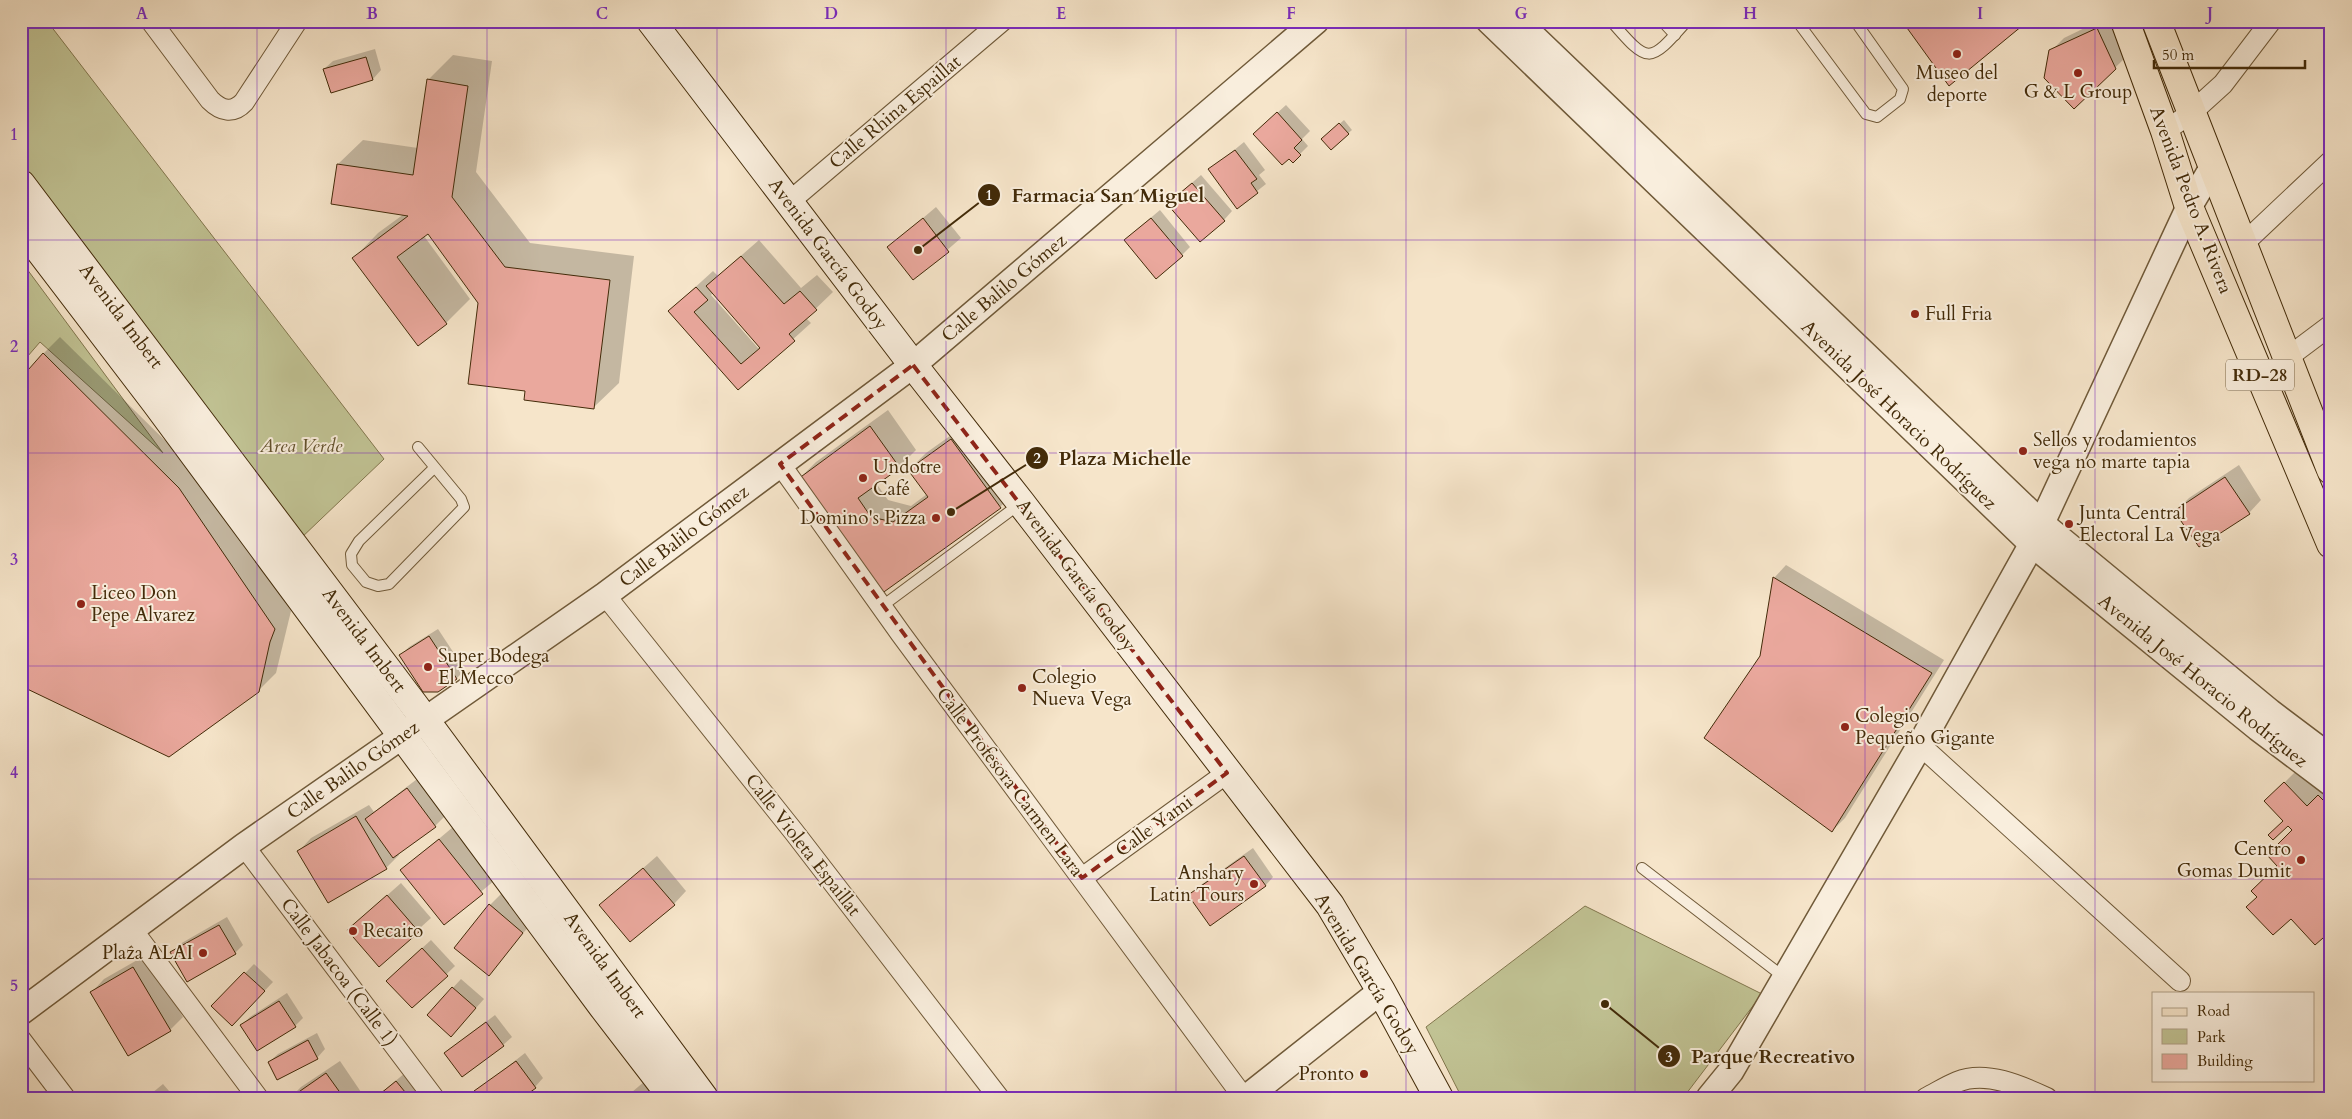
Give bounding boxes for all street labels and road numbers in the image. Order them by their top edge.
street label: Calle Rhina Espaillat [824,49,966,175]
street label: Avenida Pedro A. Rivera [2143,102,2239,298]
street label: Avenida García Godoy [762,172,894,336]
street label: Calle Balilo Gómez [936,228,1073,348]
street label: Avenida Imbert [73,258,169,374]
street label: Avenida José Horacio Rodríguez [1795,314,2003,516]
road number: RD-28 [2226,360,2294,390]
street label: Calle Balilo Gómez [614,478,755,593]
street label: Avenida García Godoy [1010,493,1142,657]
street label: Avenida Imbert [316,582,412,698]
street label: Avenida José Horacio Rodríguez [2093,588,2314,774]
street label: Calle Profesora Carmen Lara [930,682,1090,882]
street label: Calle Balilo Gómez [282,714,425,825]
street label: Calle Violeta Espaillat [739,768,867,922]
street label: Calle Yami [1110,789,1198,863]
street label: Avenida García Godoy [1308,888,1426,1060]
street label: Calle Jabacoa (Calle 1) [275,893,403,1051]
street label: Avenida Imbert [558,907,652,1023]

